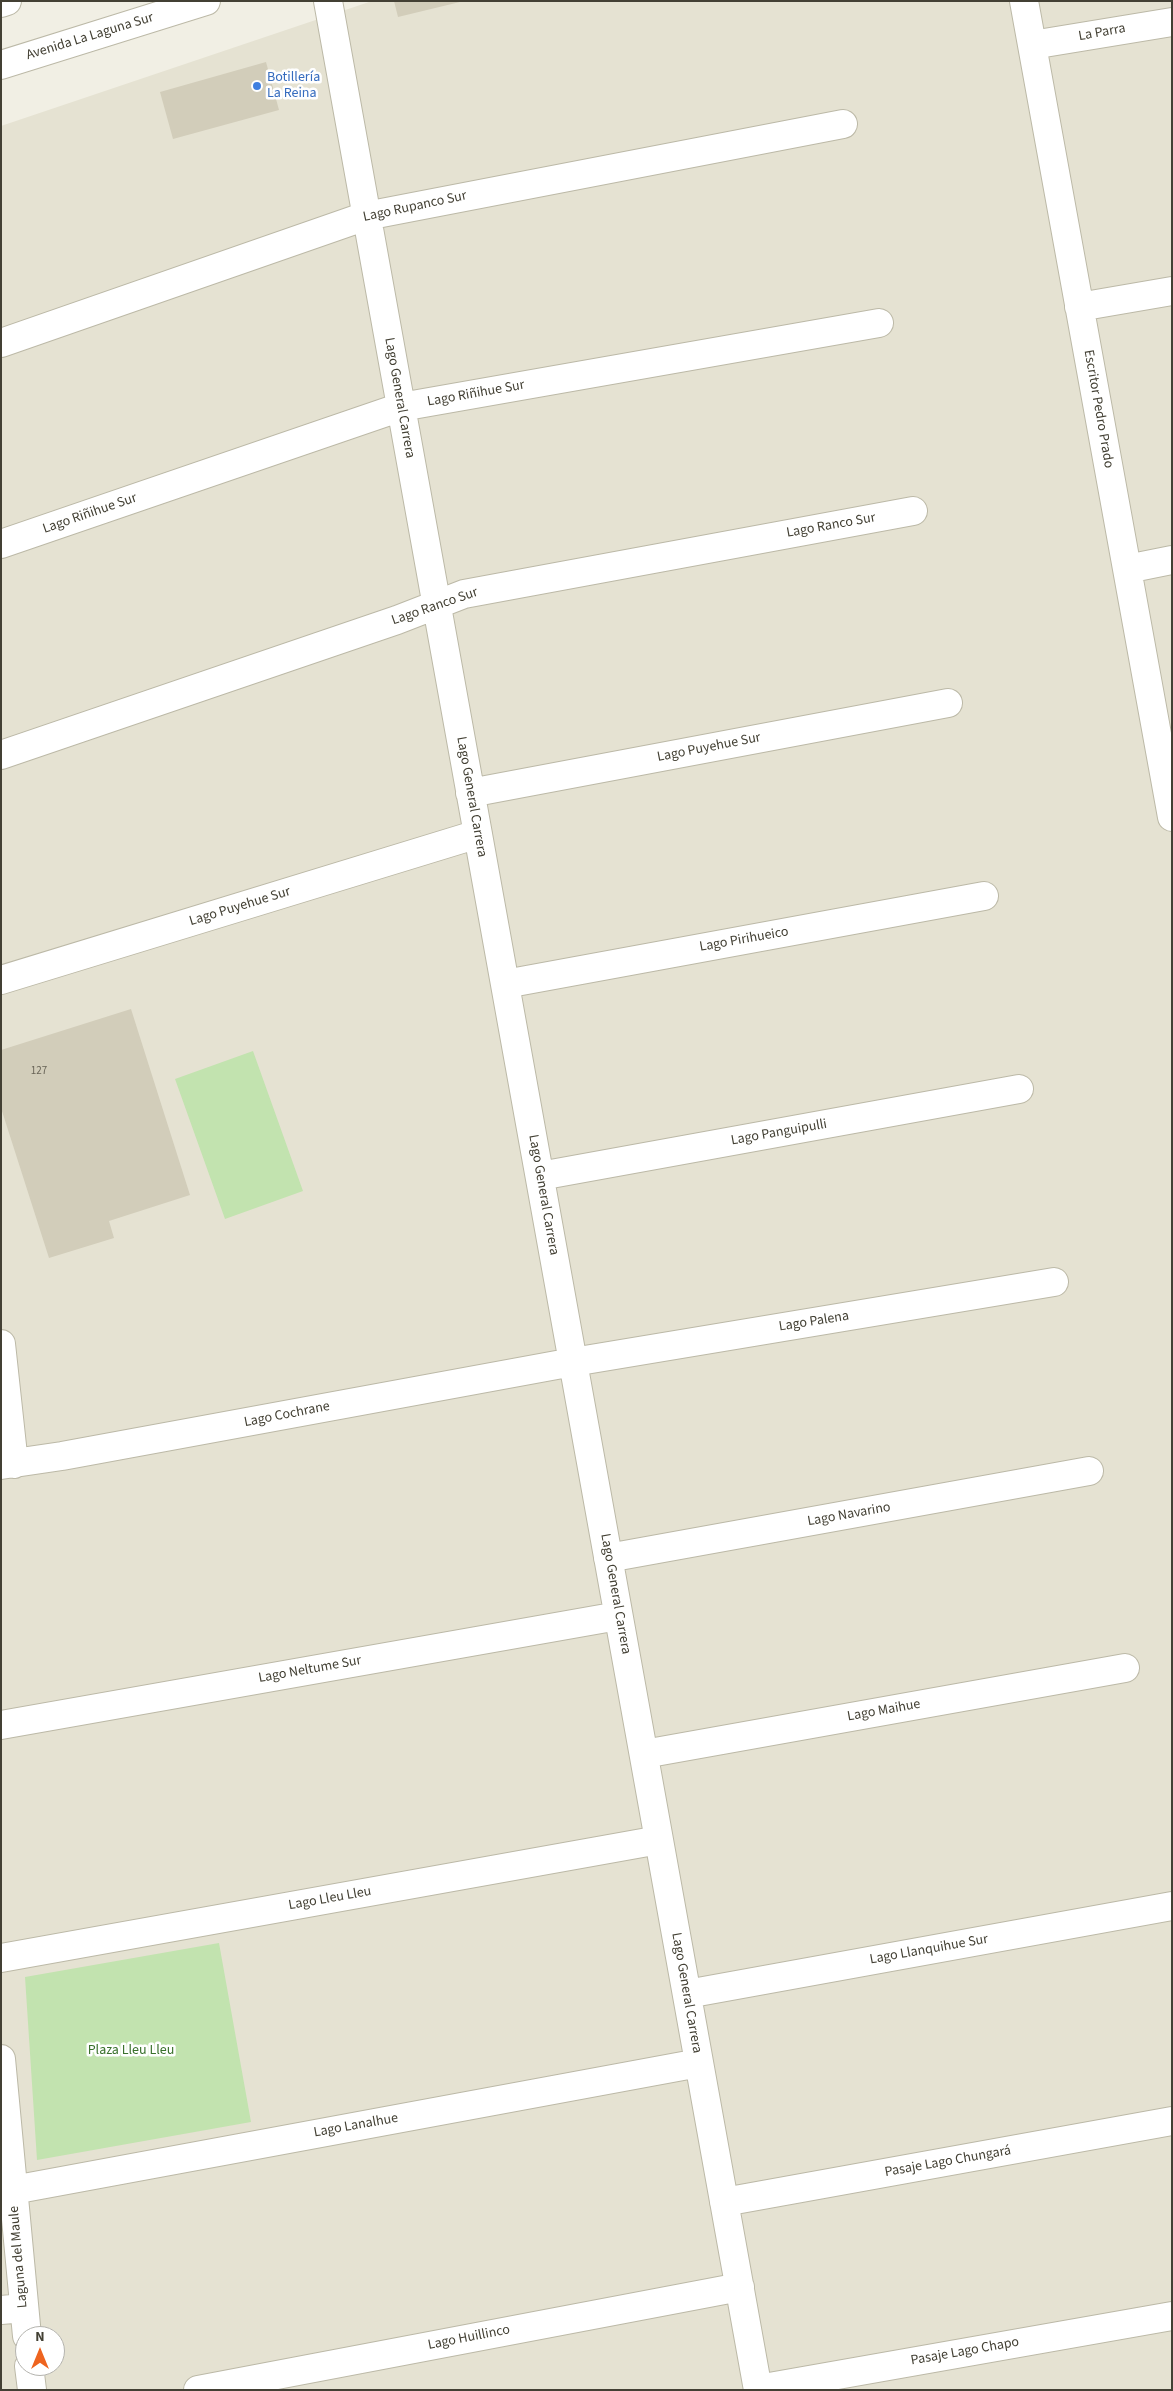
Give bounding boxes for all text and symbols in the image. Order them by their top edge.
street label: Avenida La Laguna Sur [24,10,156,64]
street label: La Parra [1077,21,1127,45]
place label: Botillería La Reina [267,70,320,102]
marker: Botillería La Reina [251,80,263,92]
street label: Lago Rupanco Sur [362,188,468,226]
street label: Lago General Carrera [380,336,418,460]
street label: Escritor Pedro Prado [1079,348,1117,470]
street label: Lago Riñihue Sur [426,377,526,411]
street label: Lago Riñihue Sur [41,490,139,538]
street label: Lago Ranco Sur [785,510,877,542]
street label: Lago Ranco Sur [390,584,480,630]
street label: Lago Puyehue Sur [656,730,762,766]
street label: Lago General Carrera [452,735,490,859]
street label: Lago Puyehue Sur [187,884,293,930]
street label: Lago Pirihueico [698,924,790,956]
house number: 127 [31,1065,47,1079]
street label: Lago Panguipulli [730,1116,828,1150]
street label: Lago General Carrera [524,1133,562,1257]
street label: Lago Palena [778,1308,850,1336]
street label: Lago Cochrane [243,1398,331,1432]
street label: Lago Navarino [806,1499,892,1531]
street label: Lago General Carrera [596,1532,634,1656]
street label: Lago Neltume Sur [257,1653,363,1687]
street label: Lago Maihue [846,1696,922,1726]
street label: Lago Lleu Lleu [287,1883,373,1915]
street label: Lago General Carrera [667,1931,705,2055]
street label: Lago Llanquihue Sur [868,1931,990,1969]
park label: Plaza Lleu Lleu [88,2043,174,2059]
street label: Lago Lanalhue [312,2110,400,2142]
street label: Pasaje Lago Chungará [884,2143,1012,2181]
street label: Laguna del Maule [6,2205,32,2309]
street label: Lago Huillinco [427,2322,511,2354]
north arrow [15,2326,65,2376]
text: N [35,2327,45,2347]
street label: Pasaje Lago Chapo [910,2334,1020,2370]

